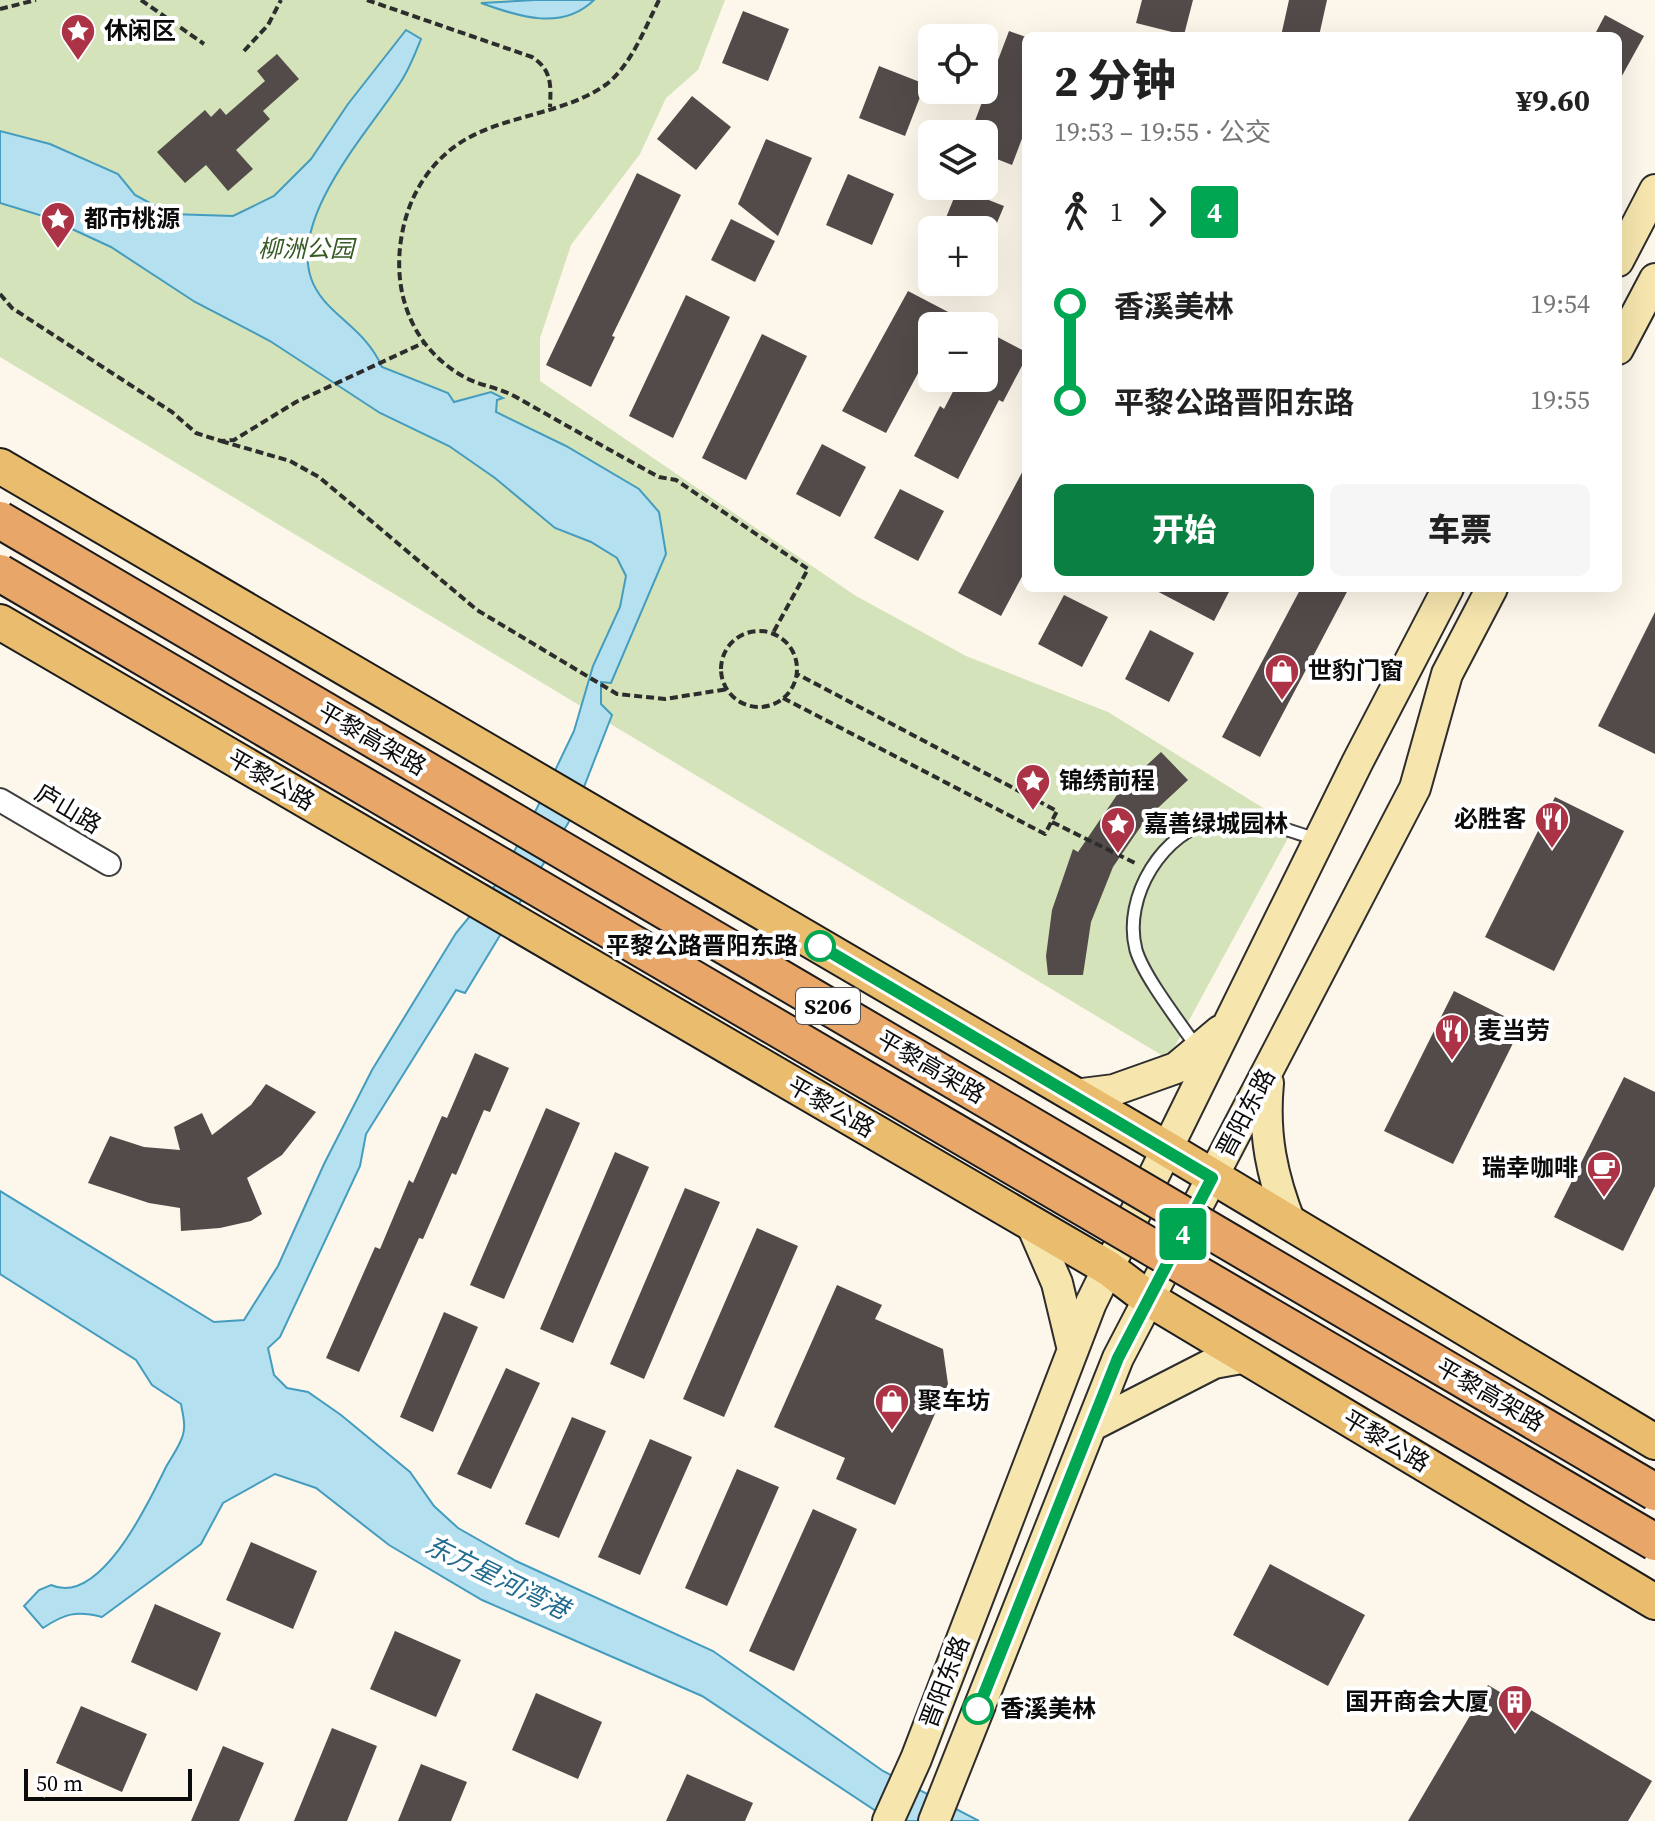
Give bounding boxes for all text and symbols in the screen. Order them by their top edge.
place icon: 休闲区 [59,12,97,62]
place label: 休闲区 [104,14,176,47]
map controls [918,24,998,392]
button: locate [918,24,998,104]
text: 2 分钟 [1054,50,1175,111]
text: ¥9.60 [1516,80,1590,121]
text: 19:53 – 19:55 · 公交 [1054,114,1271,150]
button: layers [918,120,998,200]
icon: walk [1054,190,1098,234]
icon: forward [1135,190,1179,234]
text: 4 [1207,193,1222,231]
text: 1 [1110,194,1123,230]
place icon: 都市桃源 [39,200,77,250]
place label: 都市桃源 [84,202,180,235]
button: + [918,216,998,296]
park label: 柳洲公园 [258,232,357,265]
text: 香溪美林 [1114,286,1234,327]
text: 19:54 [1530,286,1590,322]
button: − [918,312,998,392]
text: 平黎公路晋阳东路 [1114,382,1354,423]
text: 19:55 [1530,382,1590,418]
button: 开始 [1054,484,1314,576]
button: 车票 [1330,484,1590,576]
shop icon: 世豹门窗 [1263,652,1301,702]
place label: 世豹门窗 [1308,654,1404,687]
street label: 平黎高架路 [312,694,432,783]
street label: 平黎公路 [221,741,321,818]
place icon: 锦绣前程 [1014,762,1052,812]
place label: 锦绣前程 [1059,764,1155,797]
street label: 庐山路 [29,776,108,841]
restaurant icon: 必胜客 [1533,800,1571,850]
place label: 必胜客 [1454,802,1526,835]
place icon: 嘉善绿城园林 [1099,805,1137,855]
place label: 嘉善绿城园林 [1144,807,1288,840]
place label: 平黎公路晋阳东路 [606,929,798,962]
marker: 平黎公路晋阳东路 [805,931,835,961]
road number: S206 [796,988,860,1024]
restaurant icon: 麦当劳 [1433,1012,1471,1062]
place label: 麦当劳 [1478,1014,1550,1047]
street label: 平黎高架路 [871,1022,991,1111]
street label: 晋阳东路 [1208,1063,1283,1163]
street label: 平黎公路 [781,1068,881,1145]
cafe icon: 瑞幸咖啡 [1585,1149,1623,1199]
place label: 瑞幸咖啡 [1482,1151,1578,1184]
line badge: 4 [1157,1208,1209,1260]
text: 4 [1175,1215,1191,1253]
street label: 平黎高架路 [1430,1350,1550,1439]
shop icon: 聚车坊 [873,1382,911,1432]
place label: 聚车坊 [918,1384,990,1417]
street label: 平黎公路 [1337,1402,1436,1479]
water label: 东方星河湾港 [419,1527,579,1629]
street label: 晋阳东路 [912,1631,977,1733]
building icon: 国开商会大厦 [1496,1683,1534,1733]
place label: 国开商会大厦 [1345,1685,1489,1718]
place label: 香溪美林 [1000,1692,1096,1725]
marker: 香溪美林 [963,1694,993,1724]
scale bar [24,1765,192,1801]
text: 50 m [36,1768,83,1798]

